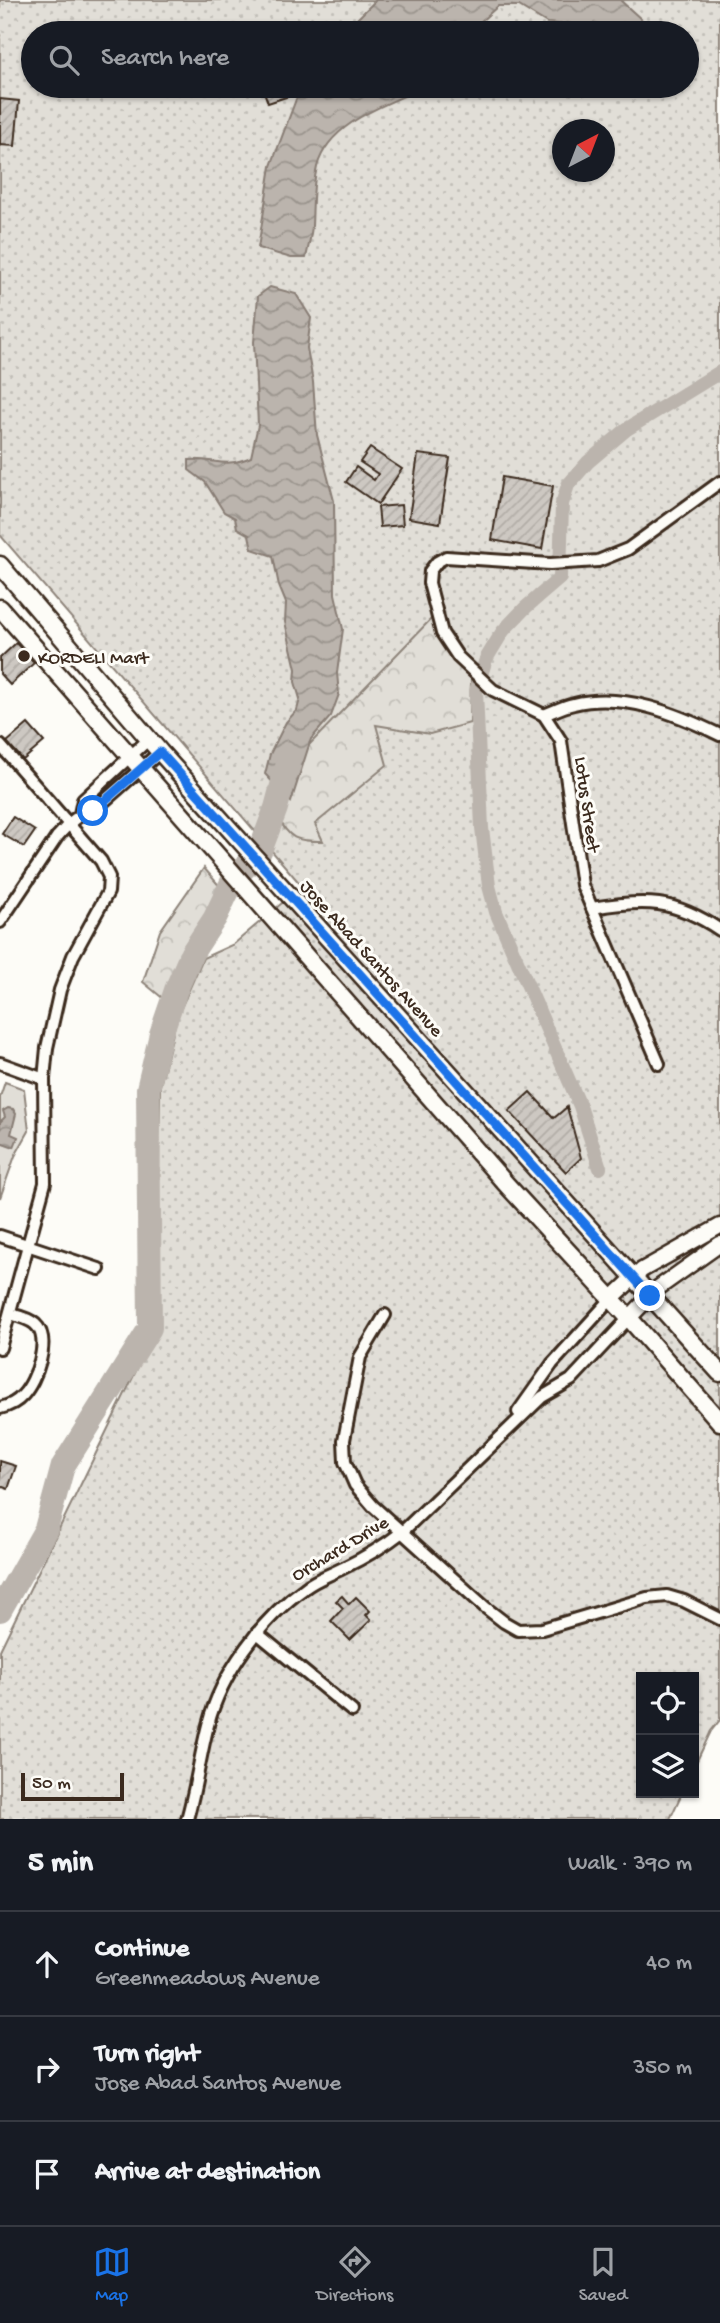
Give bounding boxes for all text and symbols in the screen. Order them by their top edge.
search box [21,21,699,98]
icon: search [45,41,83,79]
text: Search here [101,44,229,75]
north arrow [552,119,615,182]
marker: KORDELI Mart [16,648,32,664]
place label: KORDELI Mart [38,648,151,671]
street label: Lotus Street [567,756,604,856]
route start [77,795,108,826]
street label: Jose Abad Santos Avenue [294,876,447,1043]
route end [634,1280,665,1311]
street label: Orchard Drive [288,1512,394,1588]
map controls [636,1672,699,1798]
button: locate [636,1672,699,1735]
button: layers [636,1735,699,1798]
scale bar [21,1770,124,1802]
text: 50 m [32,1773,71,1796]
text: 5 min [28,1847,93,1882]
text: Walk · 390 m [568,1851,692,1878]
text: Continue [95,1935,189,1966]
icon: ahead [28,1945,66,1983]
text: 40 m [646,1950,692,1977]
text: Greenmeadows Avenue [95,1966,320,1993]
text: Turn right [95,2040,199,2071]
icon: right [28,2050,66,2088]
text: 350 m [633,2055,692,2082]
text: Jose Abad Santos Avenue [95,2071,341,2098]
icon: arrive [28,2155,66,2193]
text: Arrive at destination [95,2158,320,2189]
tab: Map [93,2243,131,2308]
tab: Directions [316,2243,393,2308]
tab: Saved [579,2243,627,2308]

